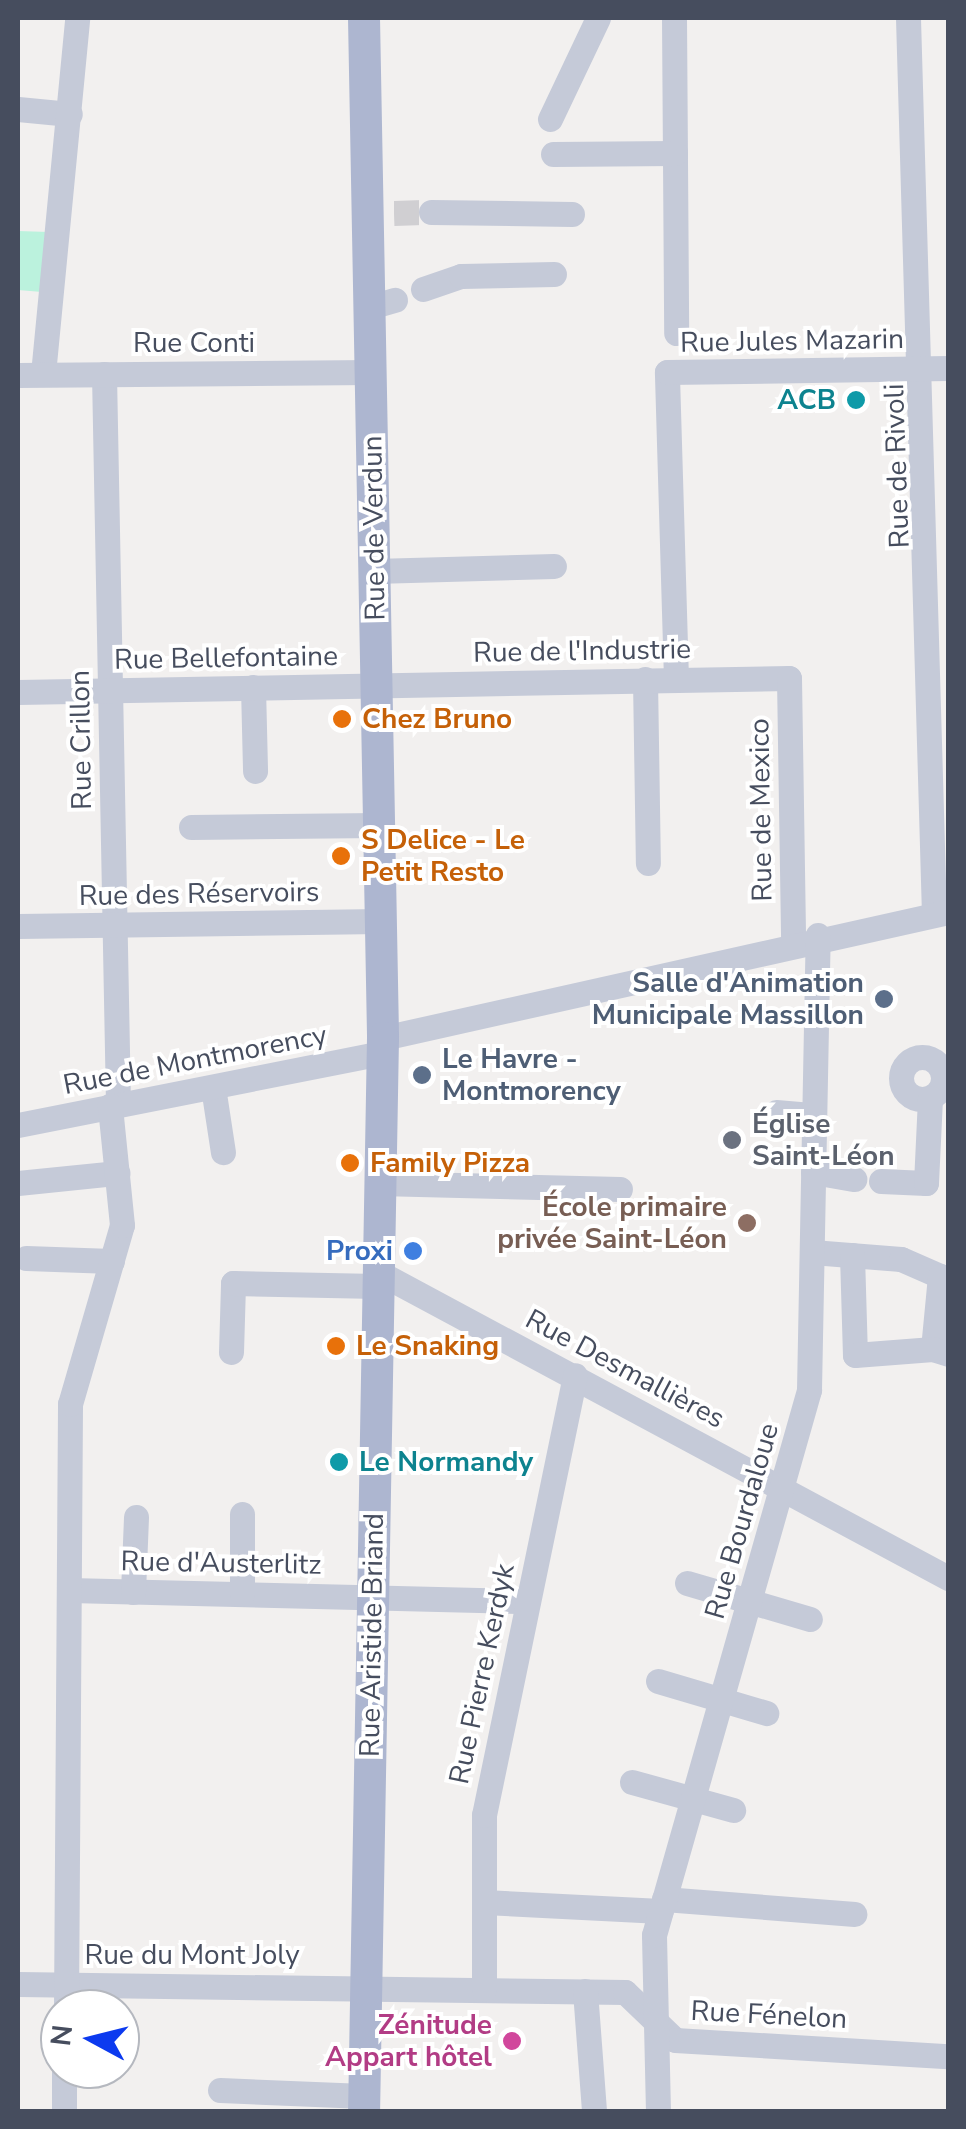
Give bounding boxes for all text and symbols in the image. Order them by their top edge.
street label: Rue Jules Mazarin [680,322,904,360]
street label: Rue Conti [133,326,255,360]
place label: ACB [777,383,836,417]
street label: Rue de Rivoli [877,383,917,549]
marker: ACB [845,389,867,411]
street label: Rue de Verdun [356,435,392,621]
street label: Rue de l'Industrie [473,632,691,670]
street label: Rue Bellefontaine [114,639,338,677]
street label: Rue Crillon [63,670,99,810]
place label: Chez Bruno [362,702,512,736]
marker: Chez Bruno [331,708,353,730]
street label: Rue de Mexico [743,718,779,902]
place label: S Delice - Le Petit Resto [361,823,525,889]
marker: S Delice - Le Petit Resto [330,845,352,867]
street label: Rue des Réservoirs [78,875,320,913]
place label: Salle d'Animation Municipale Massillon [592,966,864,1032]
marker: Salle d'Animation Municipale Massillon [873,988,895,1010]
street label: Rue de Montmorency [60,1018,330,1102]
place label: Le Havre - Montmorency [442,1042,621,1108]
marker: Le Havre - Montmorency [411,1064,433,1086]
place label: Église Saint-Léon [752,1107,895,1173]
marker: Église Saint-Léon [721,1129,743,1151]
place label: Family Pizza [370,1146,530,1180]
marker: Family Pizza [339,1152,361,1174]
place label: École primaire privée Saint-Léon [497,1190,727,1256]
marker: École primaire privée Saint-Léon [736,1212,758,1234]
place label: Proxi [326,1234,393,1268]
marker: Proxi [402,1240,424,1262]
street label: Rue Desmallières [520,1302,730,1436]
place label: Le Snaking [356,1329,499,1363]
marker: Le Snaking [325,1335,347,1357]
street label: Rue Bourdaloue [698,1419,786,1623]
place label: Le Normandy [359,1445,533,1479]
marker: Le Normandy [328,1451,350,1473]
street label: Rue Aristide Briand [353,1513,391,1757]
street label: Rue d'Austerlitz [120,1544,322,1582]
street label: Rue Pierre Kerdyk [442,1561,522,1787]
street label: Rue du Mont Joly [84,1938,300,1972]
north arrow [40,1989,140,2089]
street label: Rue Fénelon [690,1994,848,2036]
place label: Zénitude Appart hôtel [325,2008,492,2074]
text: N [42,2023,82,2048]
marker: Zénitude Appart hôtel [501,2030,523,2052]

